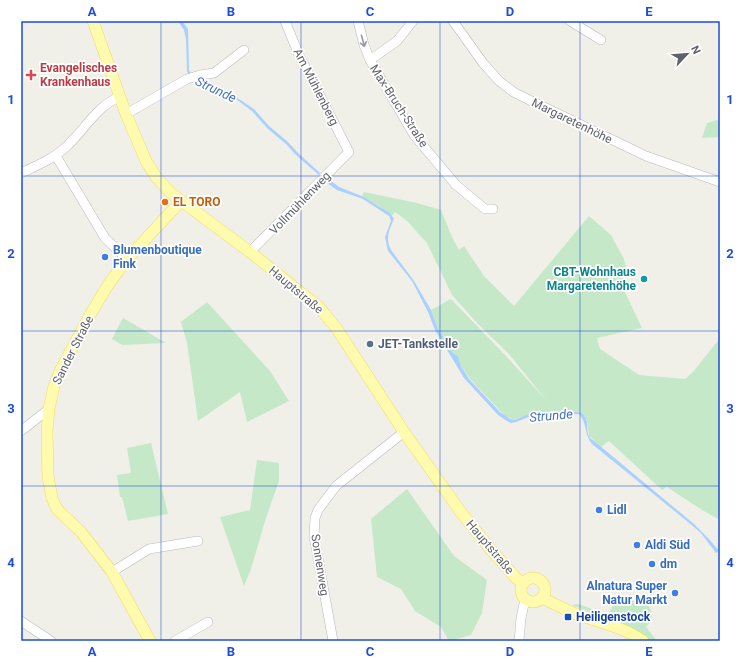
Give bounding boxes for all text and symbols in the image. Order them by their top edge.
text: A [88,4,97,19]
text: B [227,4,235,19]
text: C [366,4,375,19]
text: D [506,4,514,19]
text: E [645,4,653,19]
one-way arrow [360,34,367,47]
north arrow [667,34,707,74]
text: N [688,43,703,56]
street label: Am Mühlenberg [291,46,341,128]
place label: Evangelisches Krankenhaus [40,61,117,89]
street label: Max-Bruch-Straße [367,62,431,150]
marker: Evangelisches Krankenhaus [25,69,37,81]
water label: Strunde [193,73,239,106]
text: 1 [7,92,15,107]
text: 1 [726,92,734,107]
street label: Margaretenhöhe [529,95,615,147]
street label: Vollmühlenweg [267,169,333,237]
place label: EL TORO [173,195,220,209]
marker: EL TORO [160,197,170,207]
place label: Blumenboutique Fink [113,243,202,271]
text: 2 [7,246,15,261]
text: 2 [726,246,734,261]
marker: Blumenboutique Fink [100,252,110,262]
street label: Hauptstraße [266,263,326,317]
place label: CBT-Wohnhaus Margaretenhöhe [547,265,637,293]
marker: CBT-Wohnhaus Margaretenhöhe [639,274,649,284]
street label: Sander Straße [50,313,96,387]
place label: JET-Tankstelle [378,337,458,351]
marker: JET-Tankstelle [365,339,375,349]
text: 3 [7,401,15,416]
text: 3 [726,401,734,416]
water label: Strunde [529,406,574,425]
place label: Lidl [607,503,627,517]
marker: Lidl [594,505,604,515]
street label: Hauptstraße [463,517,517,577]
street label: Sonnenweg [308,533,332,597]
place label: Aldi Süd [645,538,690,552]
marker: Aldi Süd [632,540,642,550]
text: 4 [7,555,15,570]
text: 4 [726,555,734,570]
place label: dm [660,557,677,571]
marker: dm [647,559,657,569]
place label: Alnatura Super Natur Markt [586,579,668,607]
marker: Alnatura Super Natur Markt [670,588,680,598]
place label: Heiligenstock [576,610,651,624]
marker: Heiligenstock [563,612,573,622]
text: A [88,644,97,659]
text: B [227,644,235,659]
text: C [366,644,375,659]
text: D [506,644,514,659]
text: E [645,644,653,659]

